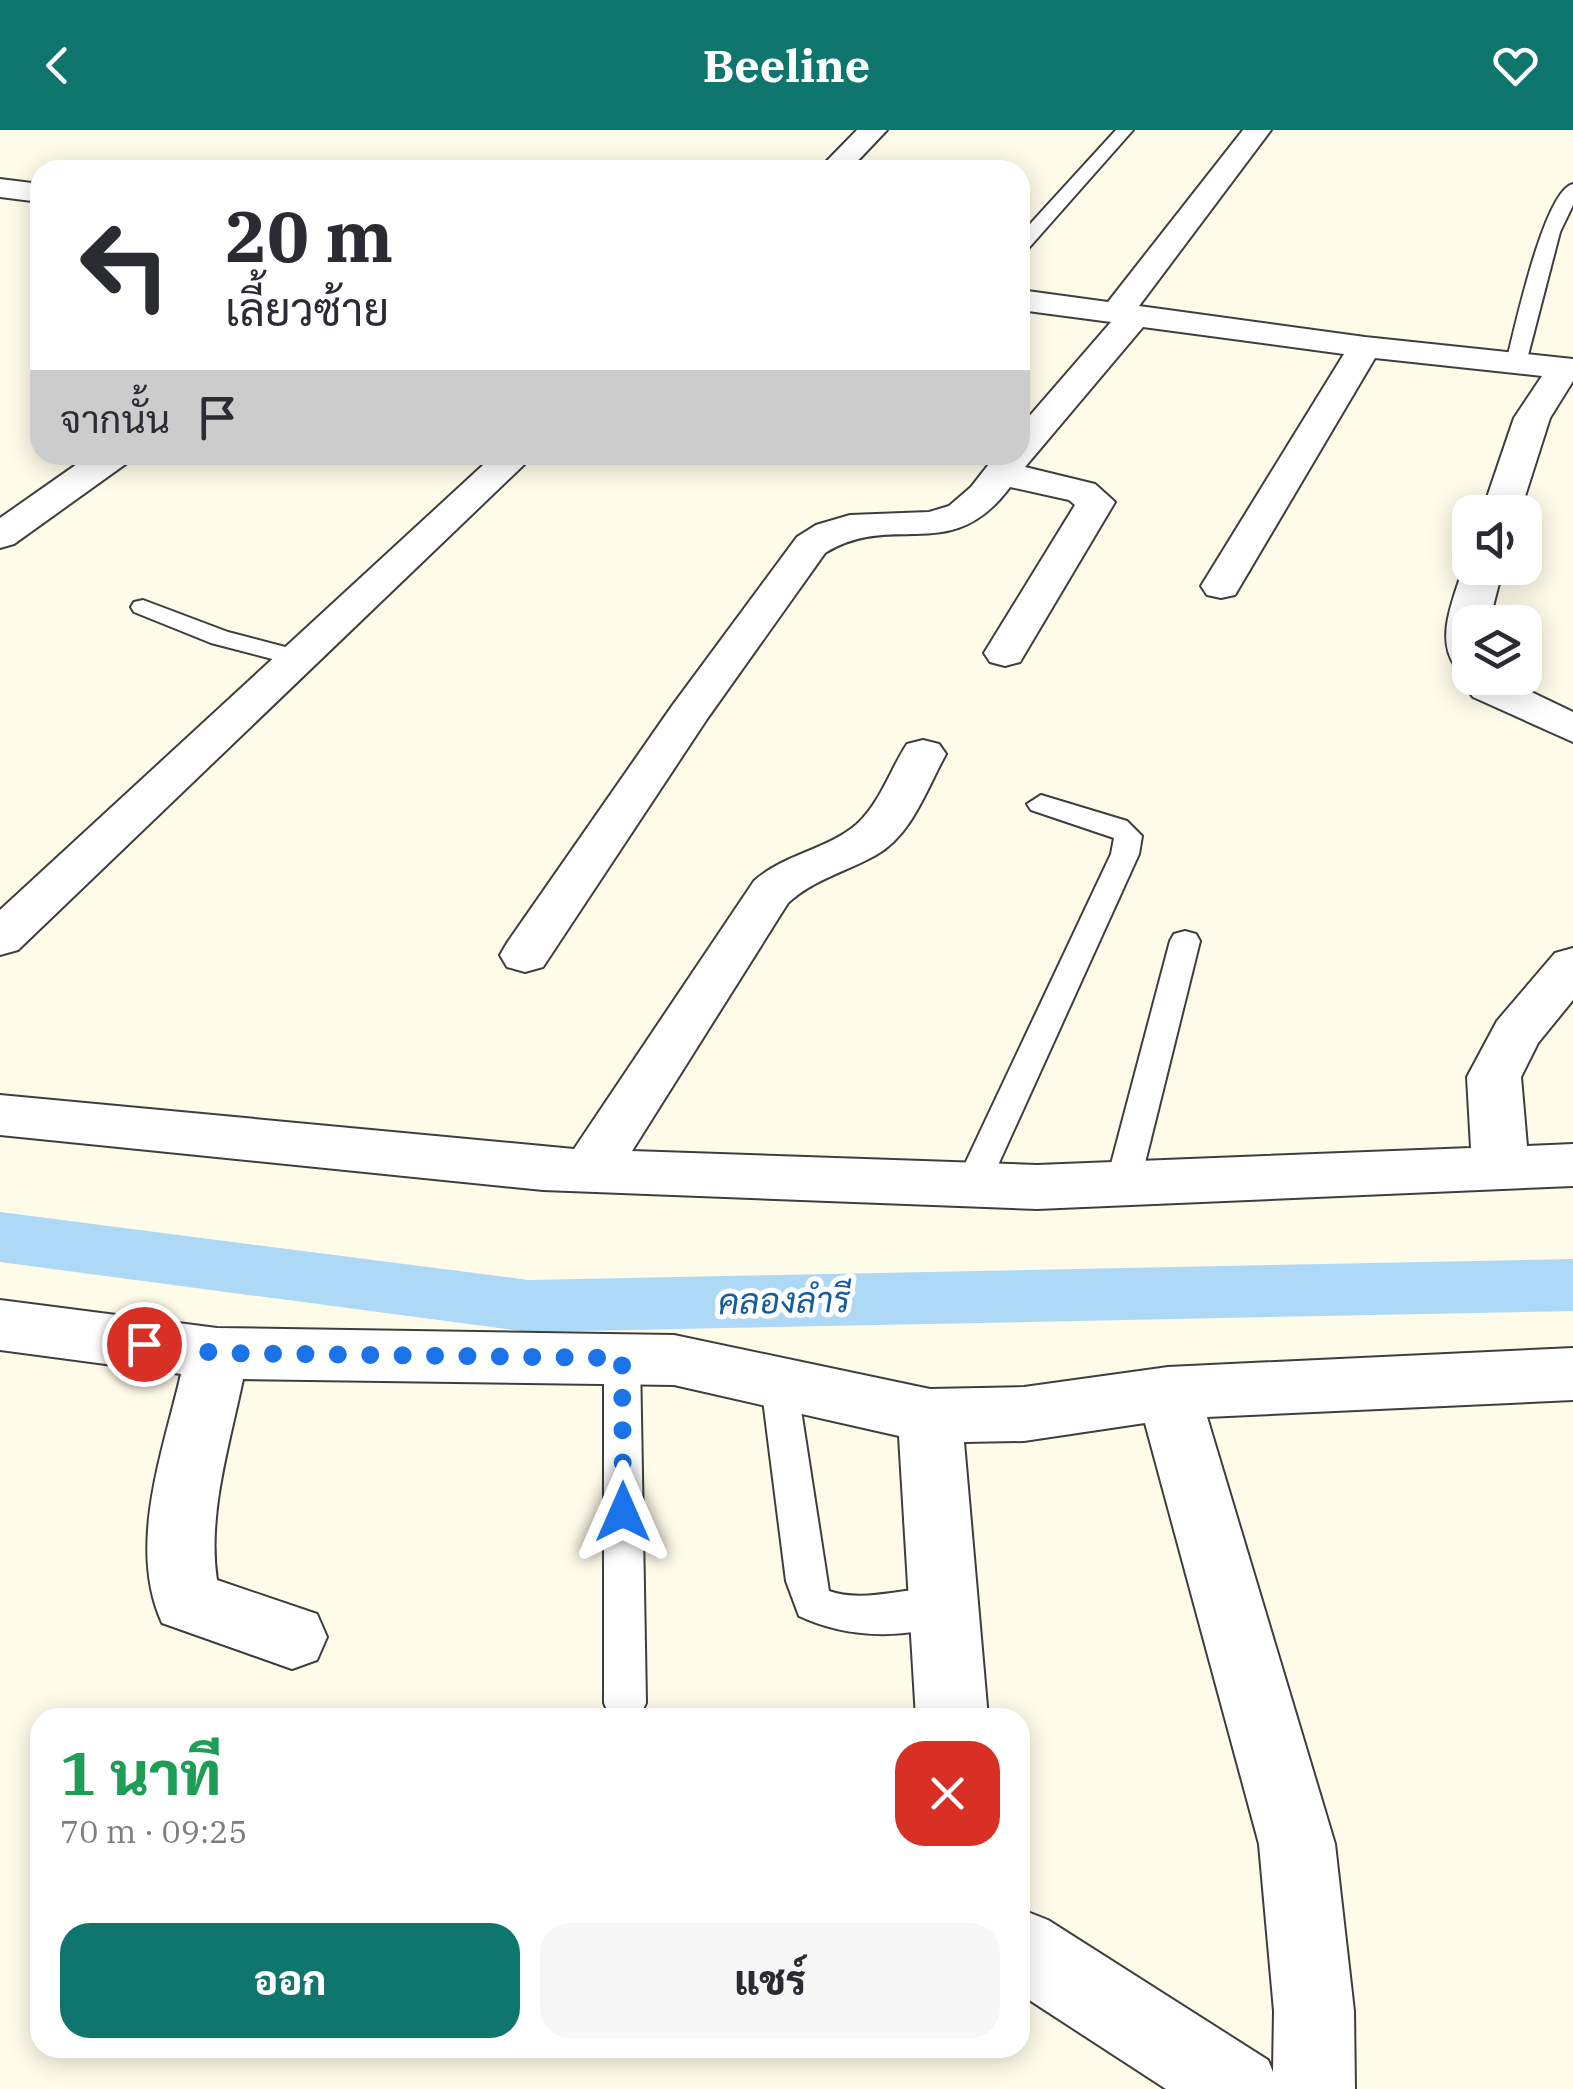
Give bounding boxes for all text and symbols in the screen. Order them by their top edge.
text: Beeline [703,36,870,94]
icon: back [30,38,85,93]
icon: heart [1488,38,1543,93]
text: 20 m [225,190,393,281]
icon: left [60,200,190,330]
text: เลี้ยวซ้าย [225,280,389,338]
icon: arrive [190,390,245,445]
text: จากนั้น [60,394,170,443]
map controls [1452,495,1542,695]
button: sound [1452,495,1542,585]
button: layers [1452,605,1542,695]
water label: คลองลำรี [718,1276,852,1324]
pin [102,1302,187,1387]
icon: arrive [117,1317,172,1372]
position arrow [571,1460,675,1564]
text: 1 นาที [60,1733,221,1812]
button: close [895,1741,1000,1846]
text: 70 m · 09:25 [60,1810,248,1852]
button: ออก [60,1923,520,2038]
button: แชร์ [540,1923,1000,2038]

